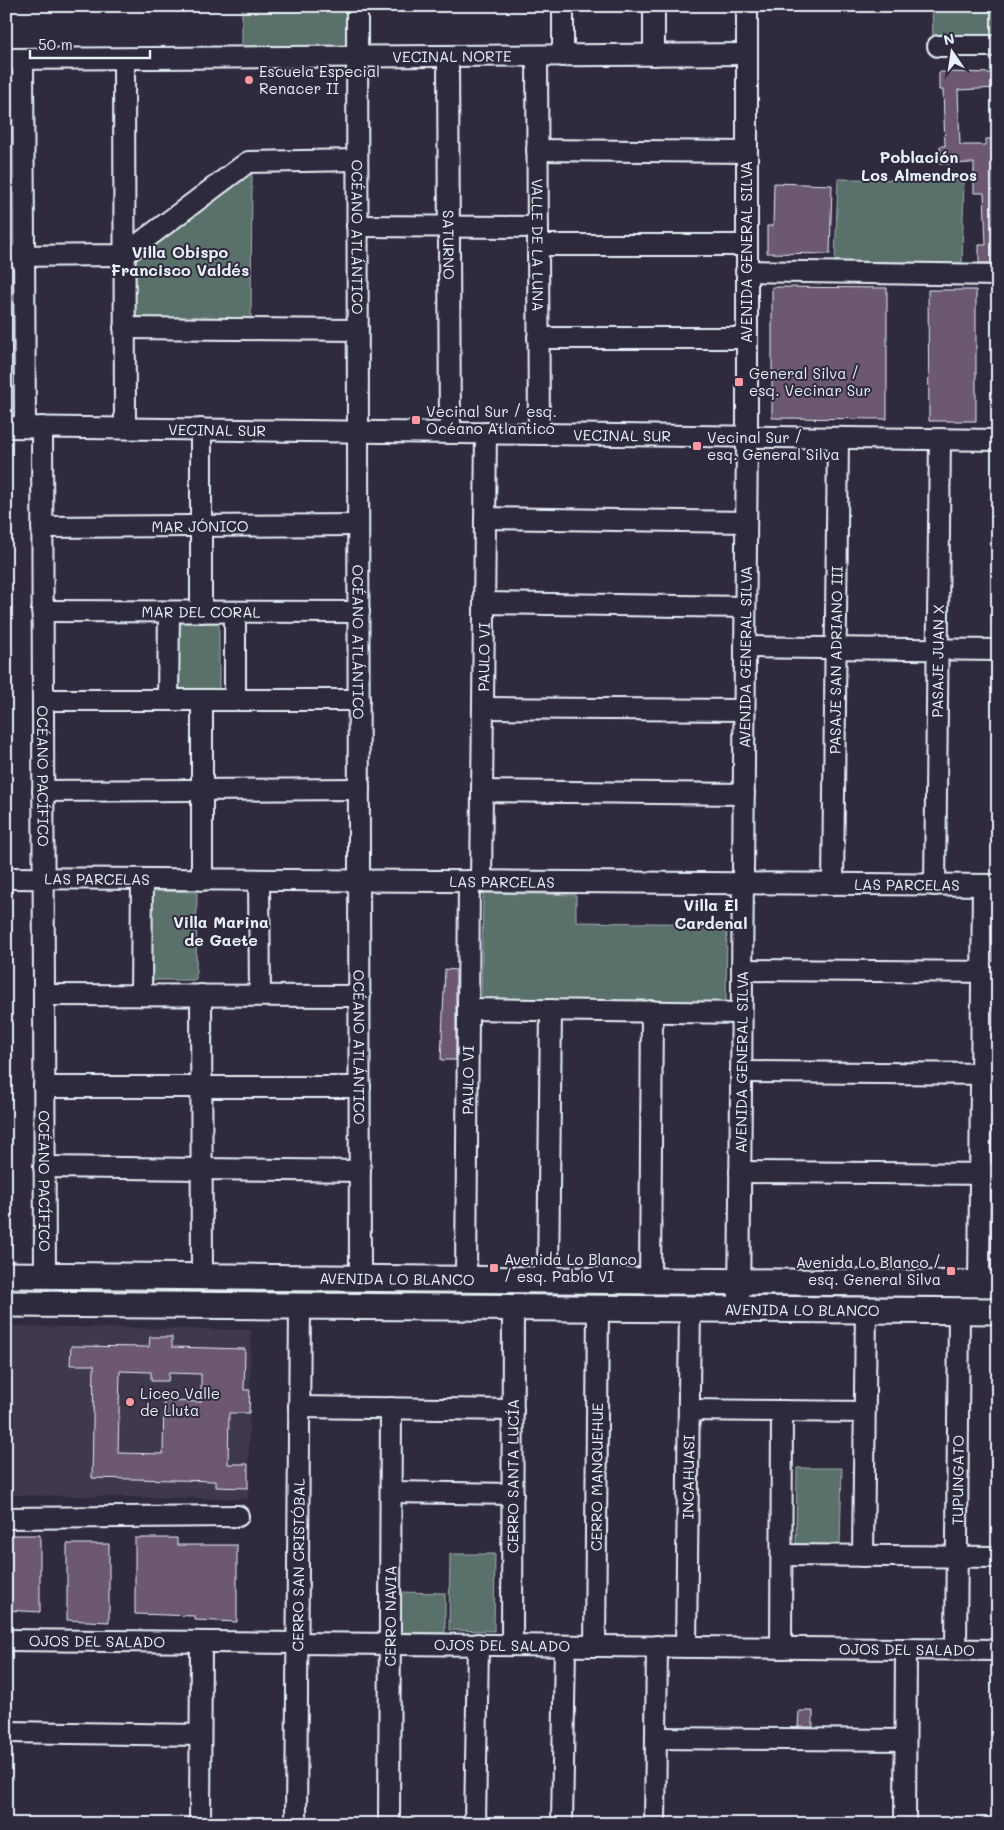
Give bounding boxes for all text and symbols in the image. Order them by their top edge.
scale bar [30,28,150,60]
north arrow [926,28,976,78]
text: N [942,28,956,49]
text: 50 m [38,34,73,54]
street label: VECINAL NORTE [392,46,512,66]
place label: Escuela Especial Renacer II [259,61,380,98]
marker: Escuela Especial Renacer II [243,74,255,86]
district label: Población Los Almendros [861,146,977,185]
street label: OCÉANO ATLÁNTICO [347,159,368,315]
street label: AVENIDA GENERAL SILVA [736,161,756,343]
street label: VALLE DE LA LUNA [528,178,548,312]
street label: SATURNO [439,210,459,280]
district label: Villa Obispo Francisco Valdés [111,241,249,280]
place label: General Silva / esq. Vecinar Sur [749,363,871,400]
marker: General Silva / esq. Vecinar Sur [733,376,745,388]
place label: Vecinal Sur / esq. Océano Atlantico [426,401,557,438]
marker: Vecinal Sur / esq. Océano Atlantico [410,414,422,426]
street label: VECINAL SUR [168,419,266,440]
street label: VECINAL SUR [573,424,671,446]
place label: Vecinal Sur / esq. General Silva [707,427,840,464]
marker: Vecinal Sur / esq. General Silva [691,440,703,452]
street label: MAR JÓNICO [151,516,249,536]
street label: OCÉANO ATLÁNTICO [348,564,369,720]
street label: PASAJE SAN ADRIANO III [824,565,847,754]
street label: AVENIDA GENERAL SILVA [734,566,756,748]
street label: MAR DEL CORAL [141,601,261,622]
street label: PASAJE JUAN X [927,604,948,718]
street label: PAULO VI [473,622,494,692]
street label: OCÉANO PACÍFICO [33,705,53,847]
street label: LAS PARCELAS [44,868,150,889]
street label: LAS PARCELAS [449,871,555,892]
street label: LAS PARCELAS [854,874,960,895]
district label: Villa El Cardenal [674,894,748,933]
district label: Villa Marina de Gaete [173,911,269,950]
street label: OCÉANO ATLÁNTICO [349,969,370,1125]
street label: AVENIDA GENERAL SILVA [730,971,752,1153]
street label: PAULO VI [457,1045,478,1115]
street label: OCÉANO PACÍFICO [34,1110,55,1252]
place label: Avenida Lo Blanco / esq. Pablo VI [504,1249,637,1286]
place label: Avenida Lo Blanco / esq. General Silva [796,1252,941,1289]
marker: Avenida Lo Blanco / esq. Pablo VI [488,1262,500,1274]
marker: Avenida Lo Blanco / esq. General Silva [945,1265,957,1277]
street label: AVENIDA LO BLANCO [319,1268,475,1289]
street label: AVENIDA LO BLANCO [724,1299,880,1320]
place label: Liceo Valle de Lluta [140,1383,220,1420]
marker: Liceo Valle de Lluta [124,1396,136,1408]
street label: CERRO SANTA LUCÍA [502,1399,523,1553]
street label: CERRO MANQUEHUE [586,1402,607,1551]
street label: INCAHUASI [678,1434,699,1520]
street label: TUPUNGATO [947,1435,968,1525]
street label: CERRO SAN CRISTÓBAL [287,1478,309,1652]
street label: CERRO NAVIA [380,1565,400,1667]
street label: OJOS DEL SALADO [29,1630,165,1652]
street label: OJOS DEL SALADO [434,1634,570,1656]
street label: OJOS DEL SALADO [839,1638,975,1660]

